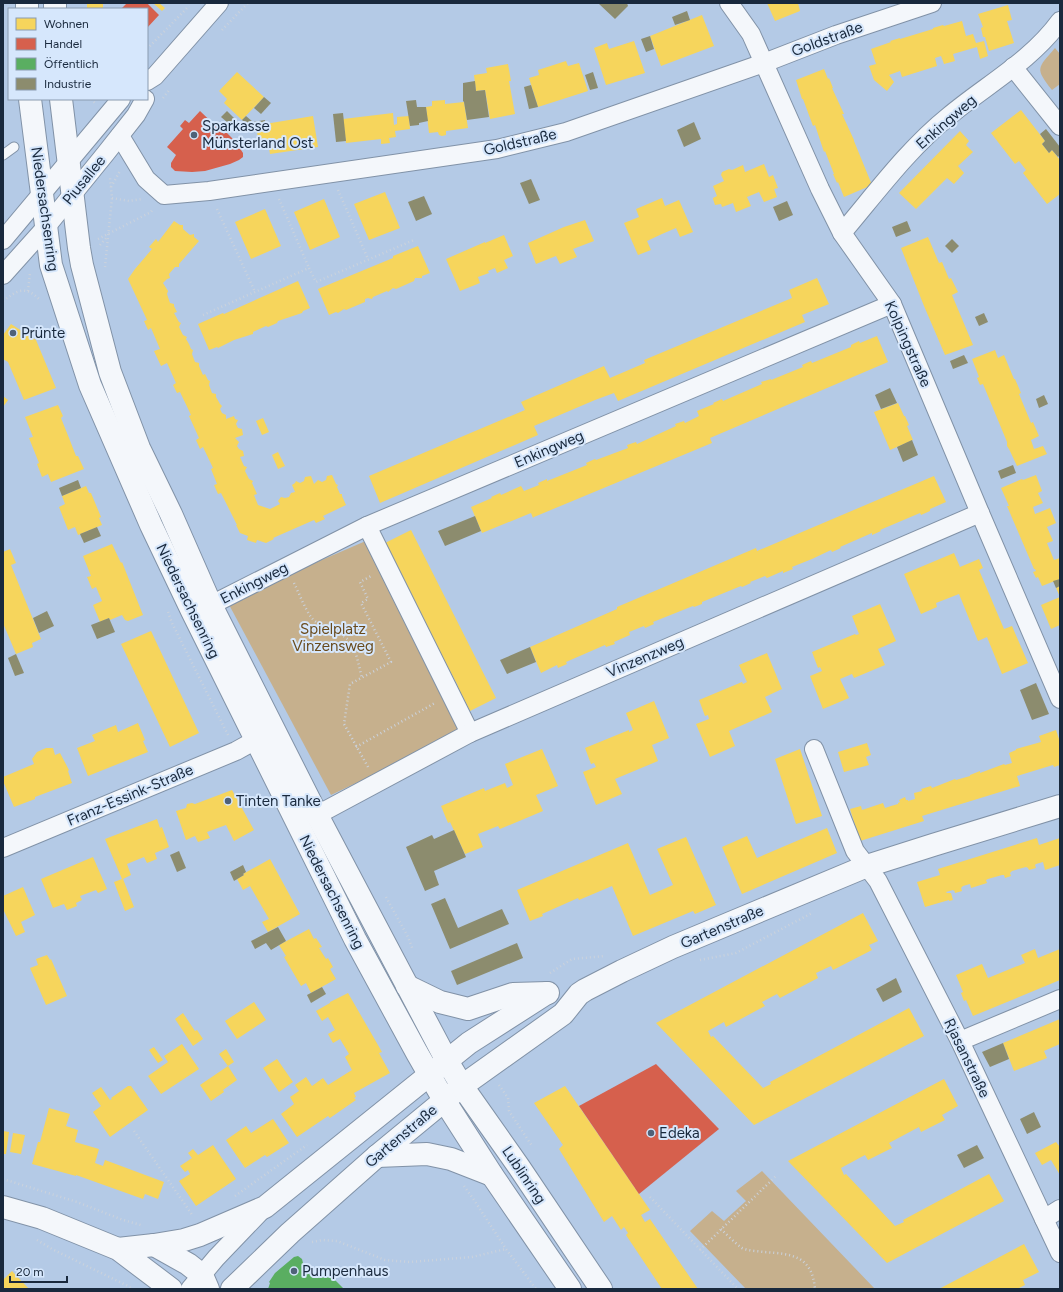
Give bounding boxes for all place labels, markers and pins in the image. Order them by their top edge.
place label: Sparkasse Münsterland Ost [202,117,314,152]
marker: Sparkasse Münsterland Ost [189,130,199,140]
place label: Prünte [21,324,65,342]
marker: Prünte [8,328,18,338]
place label: Tinten Tanke [236,792,321,810]
marker: Tinten Tanke [223,796,233,806]
place label: Edeka [659,1124,700,1142]
marker: Edeka [646,1128,656,1138]
place label: Pumpenhaus [302,1262,389,1280]
marker: Pumpenhaus [289,1266,299,1276]

